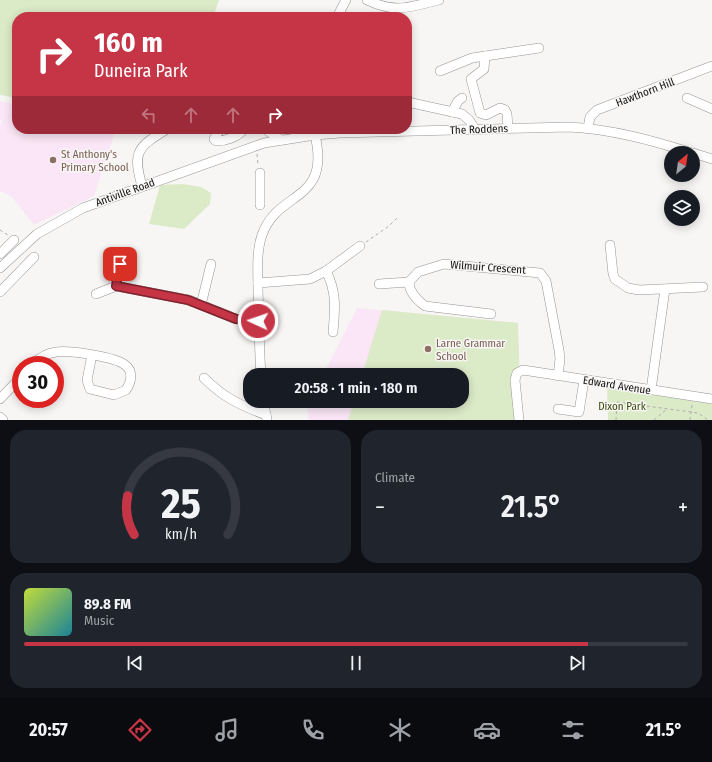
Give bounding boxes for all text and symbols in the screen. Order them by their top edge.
text: 160 m [94,26,163,59]
icon: right [28,28,80,80]
text: Duneira Park [94,60,188,82]
street label: Hawthorn Hill [614,75,676,110]
icon: left [138,104,160,126]
icon: ahead [180,104,202,126]
icon: ahead [222,104,244,126]
icon: right [264,104,286,126]
street label: The Roddens [450,122,509,137]
north arrow [664,146,700,182]
map controls [664,146,700,226]
place label: St Anthony's Primary School [61,148,129,174]
marker: St Anthony's Primary School [48,155,58,165]
street label: Antiville Road [94,176,157,209]
button: layers [664,190,700,226]
pin [103,247,137,281]
icon: arrive [109,253,131,275]
street label: Wilmuir Crescent [450,258,527,277]
position arrow [237,300,279,342]
place label: Larne Grammar School [436,337,505,363]
marker: Larne Grammar School [423,344,433,354]
speed limit sign: 30 [12,356,64,408]
street label: Edward Avenue [582,374,652,397]
text: 20:58 · 1 min · 180 m [295,379,417,397]
park label: Dixon Park [598,400,647,413]
text: Climate [375,470,415,485]
text: 25 [160,478,200,528]
text: 21.5° [501,489,562,525]
text: − [375,494,385,521]
text: + [678,494,688,521]
text: km/h [165,525,196,542]
text: 89.8 FM [84,595,131,613]
text: Music [84,613,114,628]
icon: previous [124,652,146,674]
icon: pause [345,652,367,674]
icon: next [566,652,588,674]
icon: directions [126,716,154,744]
icon: music [213,716,241,744]
icon: phone [299,716,327,744]
icon: climate [386,716,414,744]
icon: car [473,716,501,744]
icon: filters [559,716,587,744]
text: 20:57 [29,719,68,741]
text: 21.5° [646,719,683,741]

